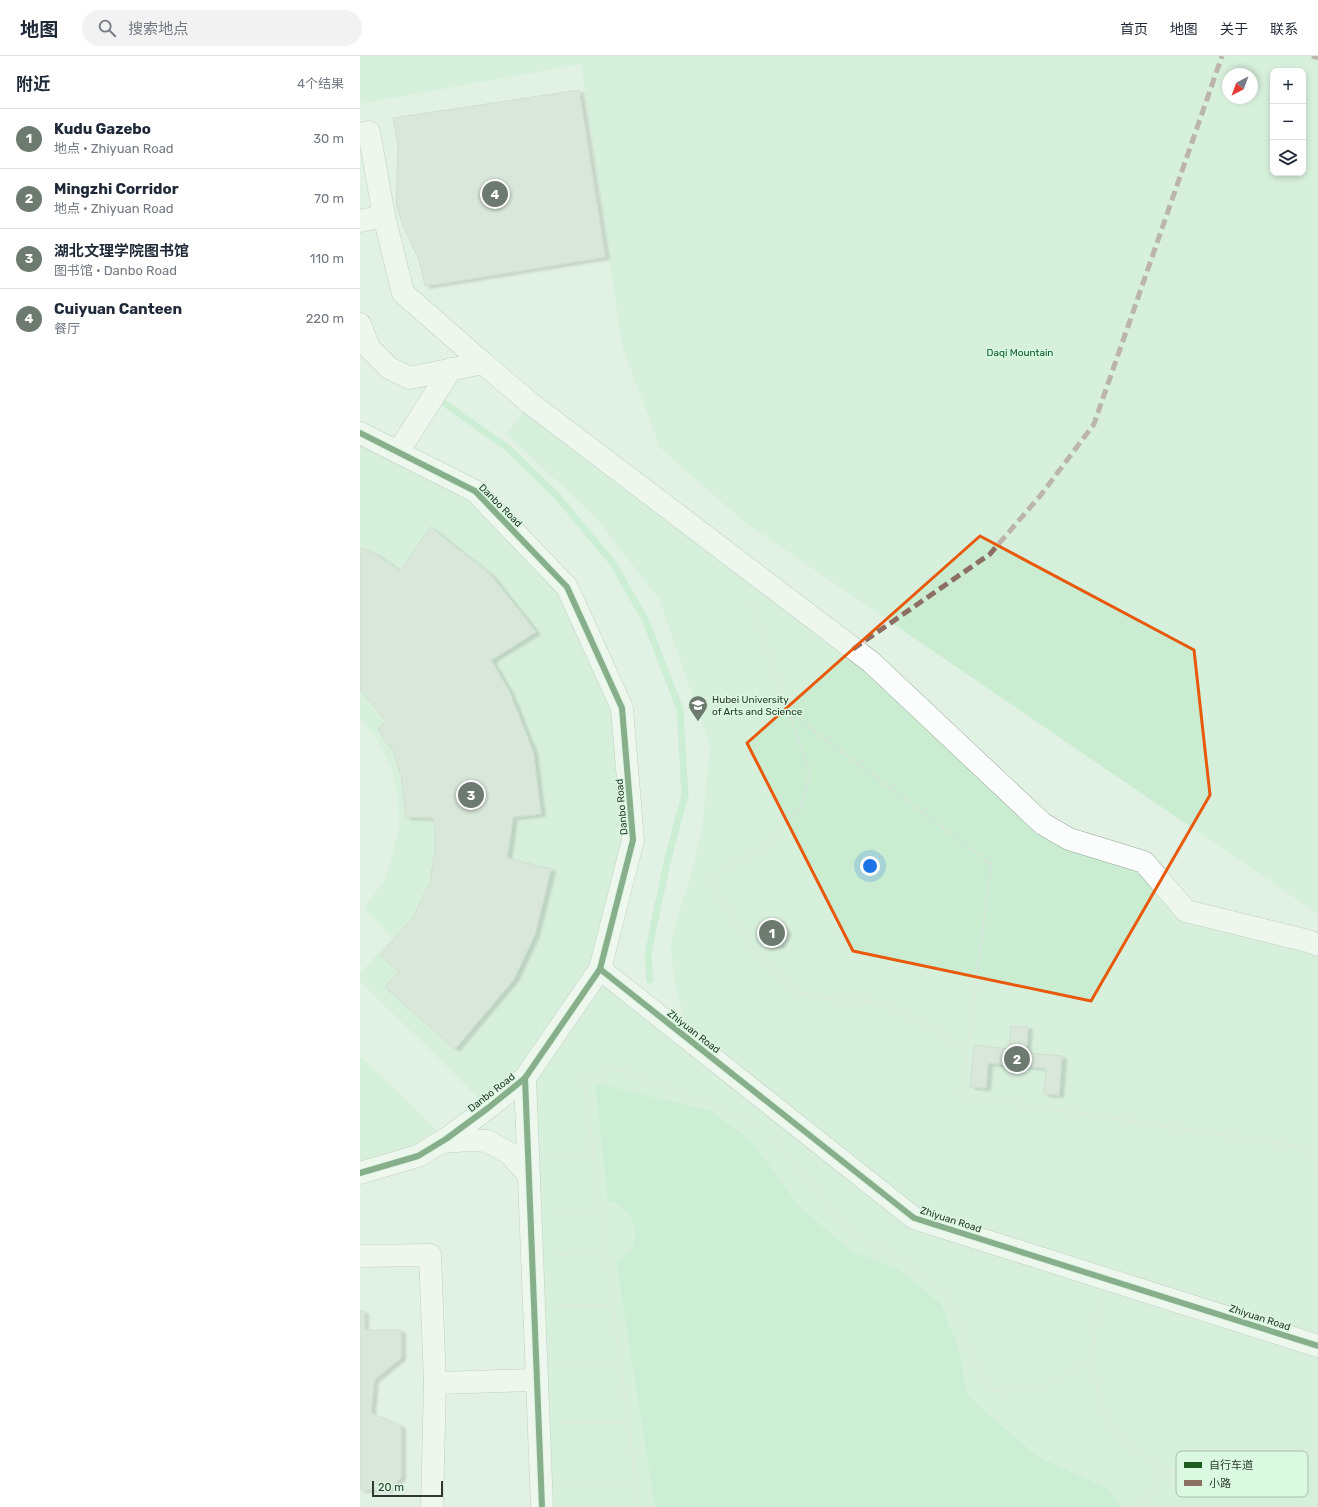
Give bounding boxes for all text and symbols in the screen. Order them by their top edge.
search box [82,10,362,46]
icon: search [96,17,118,39]
text: 地图 [20,18,58,41]
text: 搜索地点 [128,20,188,38]
text: 首页 [1120,21,1148,38]
text: 地图 [1170,21,1198,38]
text: 关于 [1220,21,1248,38]
text: 联系 [1270,21,1298,38]
north arrow [1222,68,1258,104]
map controls [1270,68,1306,176]
button: + [1270,68,1306,104]
text: 附近 [16,74,50,94]
text: 4个结果 [297,76,344,91]
button: − [1270,104,1306,140]
text: Kudu Gazebo [54,120,151,138]
text: 1 [26,131,32,146]
text: 30 m [313,131,344,146]
button: layers [1270,140,1306,176]
text: 地点 · Zhiyuan Road [54,141,174,156]
pin: 4 [482,179,508,209]
text: Mingzhi Corridor [54,180,178,198]
text: 2 [25,191,33,206]
text: 70 m [314,191,344,206]
text: 地点 · Zhiyuan Road [54,201,174,216]
text: 湖北文理学院图书馆 [54,242,189,260]
text: 3 [25,251,33,266]
text: 110 m [310,251,344,266]
text: 图书馆 · Danbo Road [54,263,177,278]
text: Cuiyuan Canteen [54,300,182,318]
text: 4 [25,311,33,326]
text: 220 m [306,311,344,326]
text: 餐厅 [54,321,80,336]
park label: Daqi Mountain [987,347,1053,359]
street label: Danbo Road [476,482,524,530]
school or university icon: Hubei University of Arts and Science [687,694,709,722]
place label: Hubei University of Arts and Science [712,694,803,718]
street label: Danbo Road [614,778,630,835]
pin: 3 [458,780,484,810]
your location [860,856,880,876]
pin: 1 [759,918,785,948]
street label: Zhiyuan Road [665,1007,722,1056]
pin: 2 [1004,1044,1030,1074]
street label: Danbo Road [466,1071,518,1115]
street label: Zhiyuan Road [919,1204,983,1236]
street label: Zhiyuan Road [1228,1302,1292,1334]
legend [1176,1451,1308,1497]
text: 自行车道 [1209,1459,1253,1472]
text: 小路 [1209,1477,1231,1490]
scale bar [372,1479,443,1498]
text: 20 m [378,1481,404,1494]

